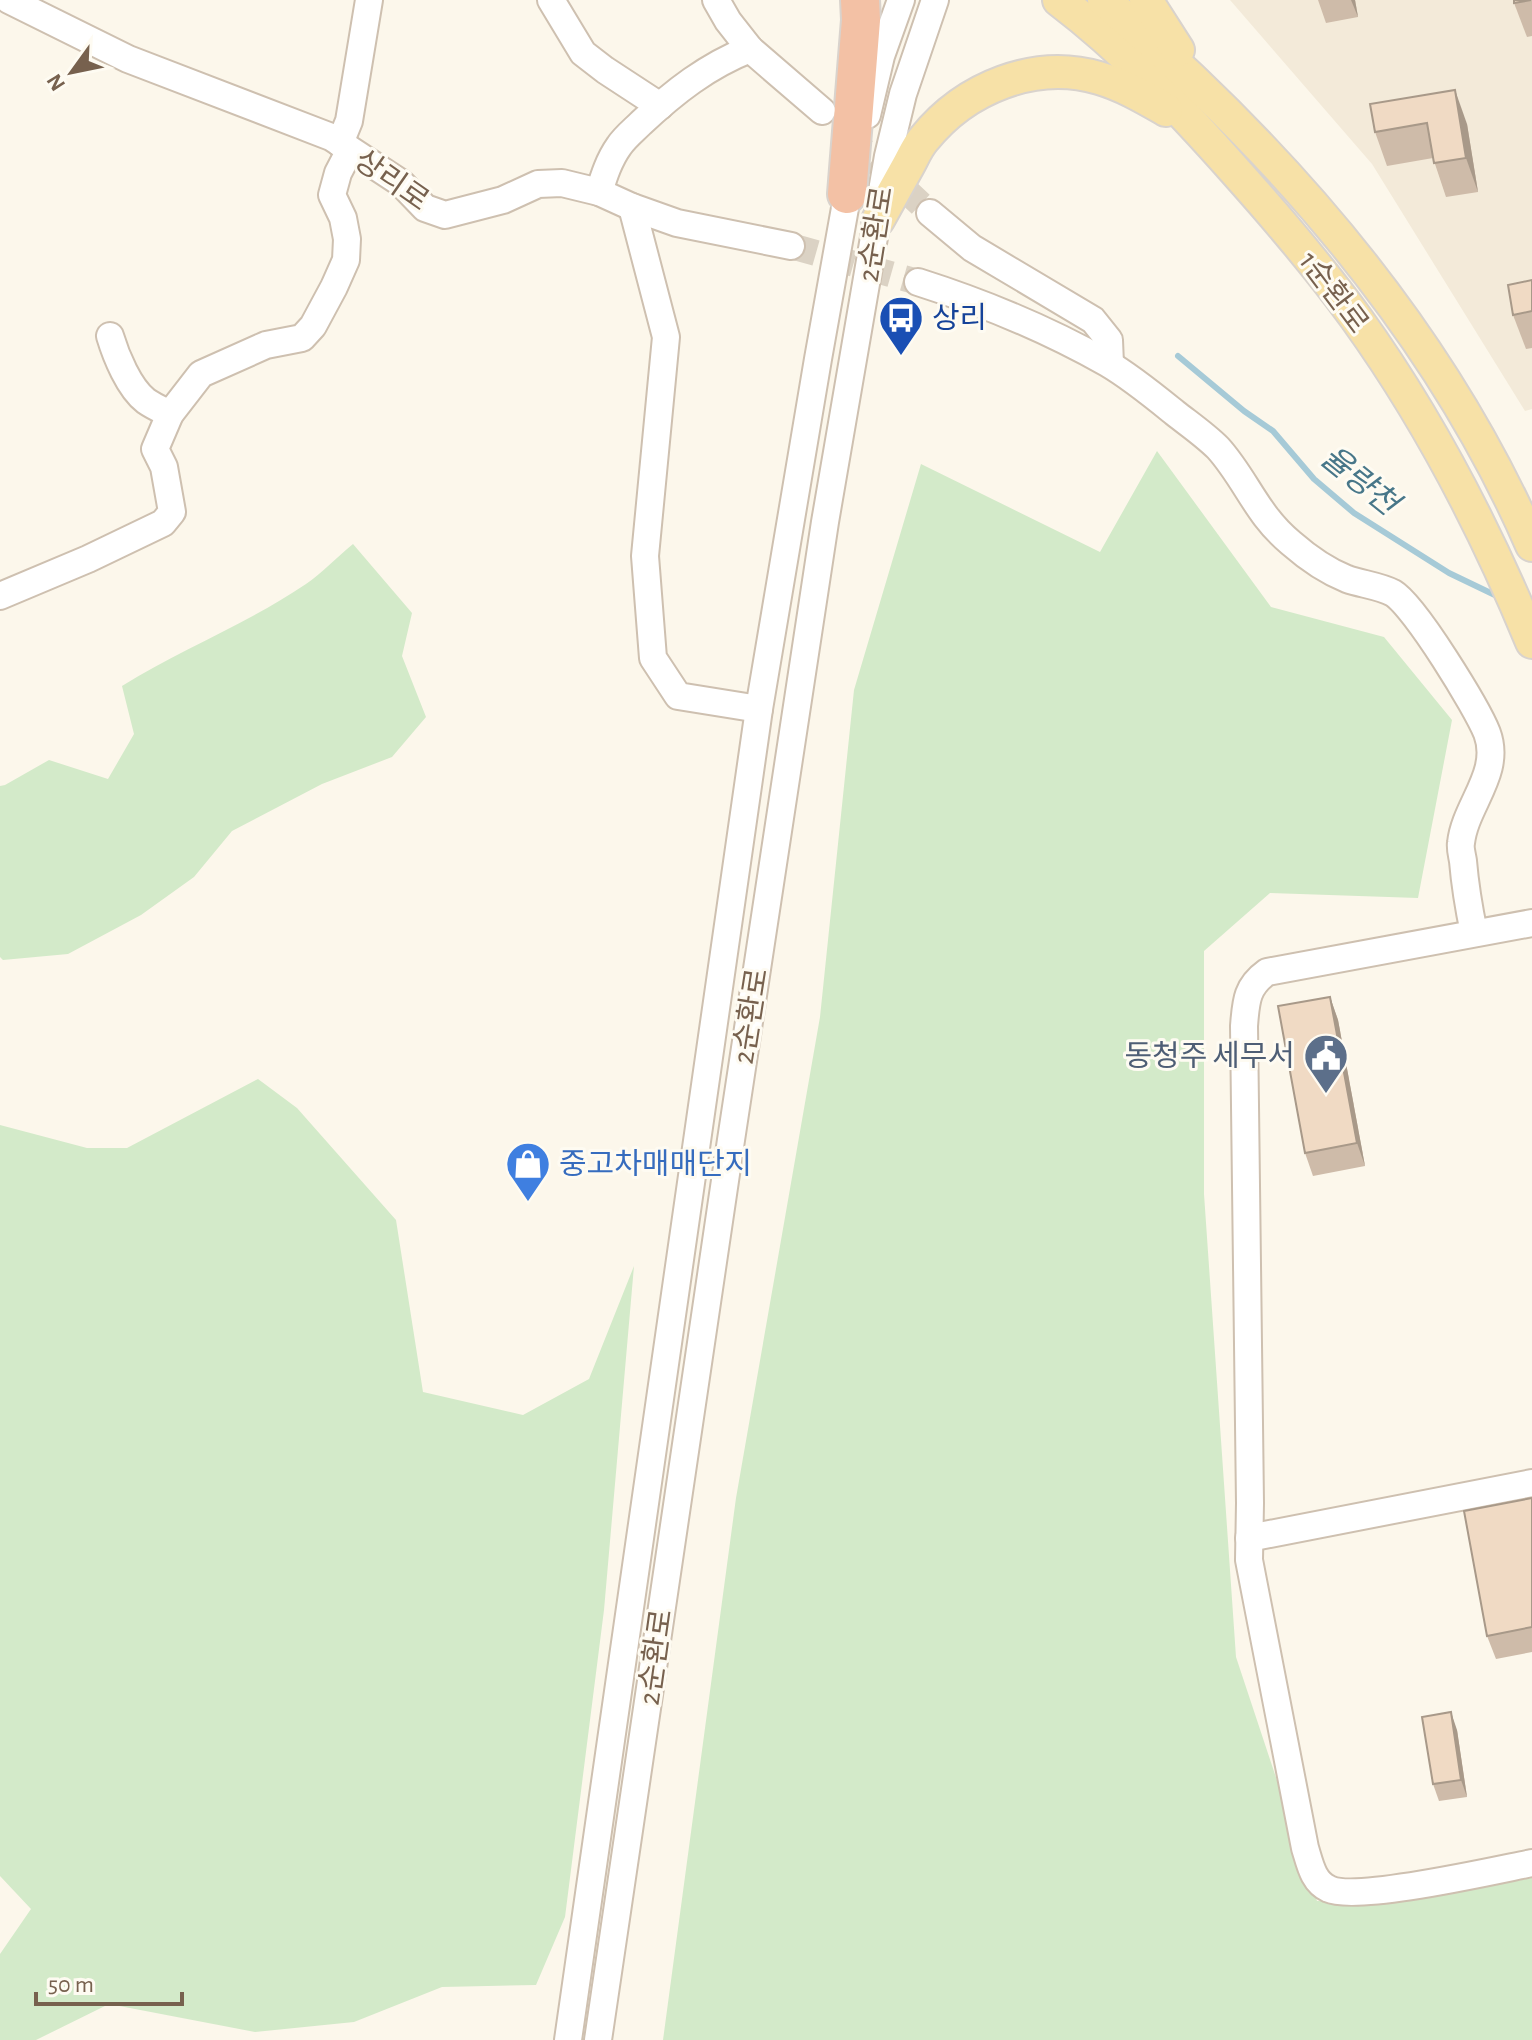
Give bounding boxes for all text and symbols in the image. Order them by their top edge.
north arrow [32,32,112,112]
text: N [43,70,69,95]
street label: 상리로 [349,143,435,217]
street label: 2순환로 [853,184,898,284]
street label: 1순환로 [1293,246,1374,339]
bus stop icon: 상리 [877,294,925,357]
place label: 상리 [932,302,987,334]
water label: 율량천 [1315,440,1407,523]
street label: 2순환로 [728,966,773,1066]
public building icon: 동청주 세무서 [1302,1032,1350,1095]
place label: 동청주 세무서 [1124,1040,1295,1072]
shop icon: 중고차매매단지 [504,1140,552,1203]
place label: 중고차매매단지 [559,1148,752,1180]
street label: 2순환로 [633,1607,678,1707]
scale bar [36,1956,182,2006]
text: 50 m [48,1973,94,1997]

